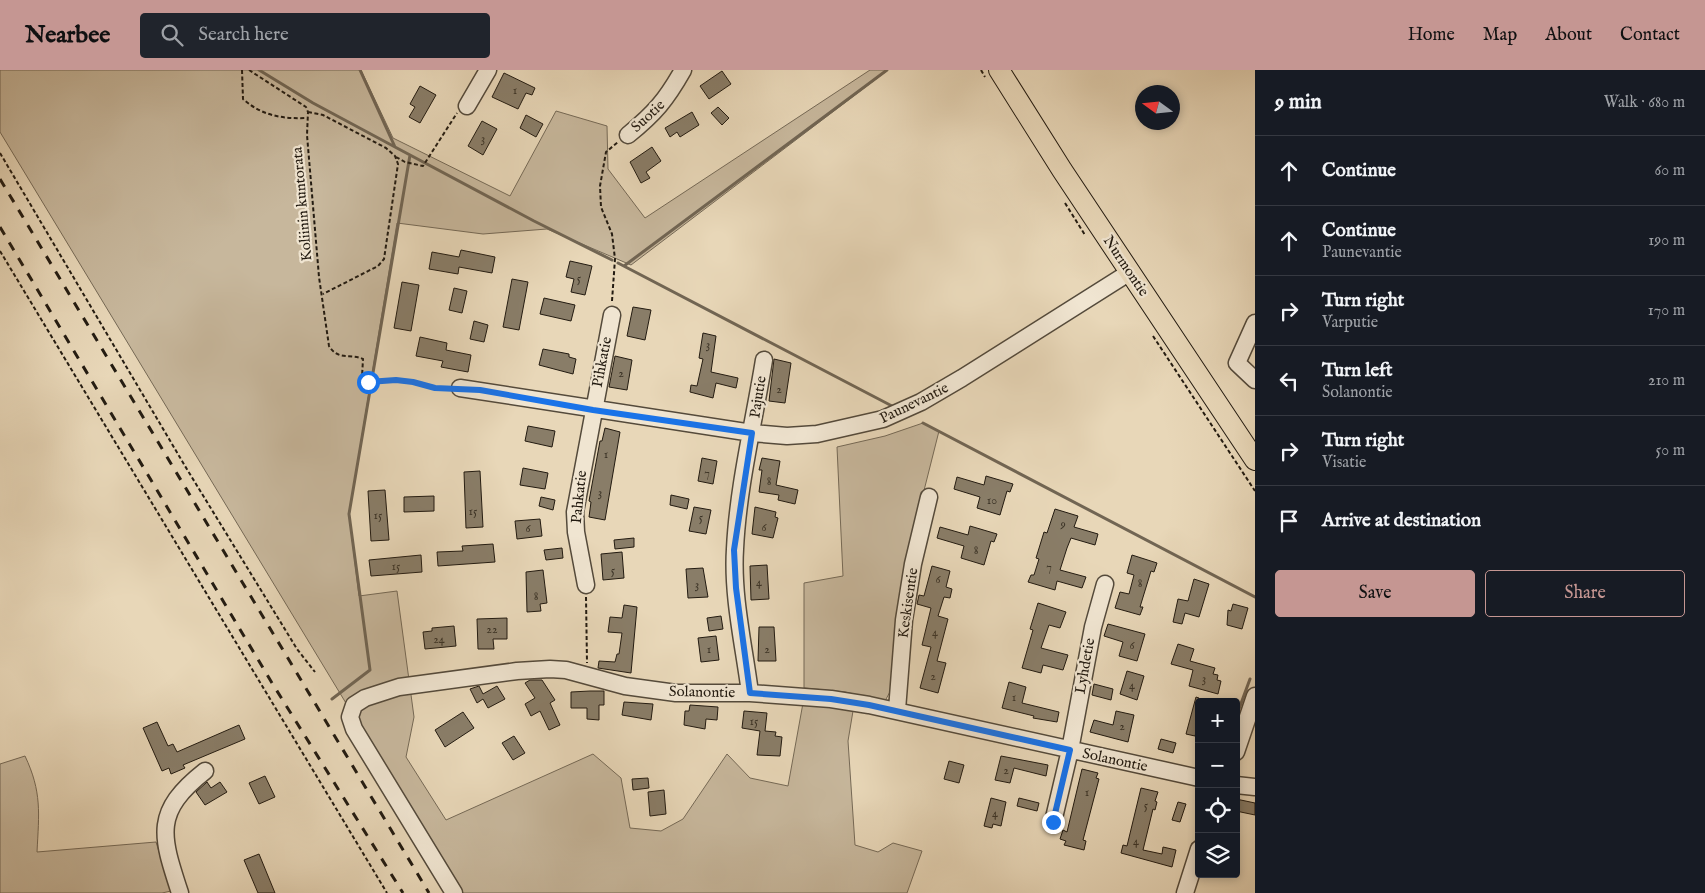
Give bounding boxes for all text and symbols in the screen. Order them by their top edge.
search box [140,13,490,58]
text: Nearbee [25,20,110,51]
icon: search [158,21,186,49]
text: Search here [198,23,289,47]
text: Home [1408,24,1455,47]
text: Map [1483,24,1517,47]
text: About [1545,24,1592,47]
text: Contact [1620,24,1680,47]
house number: 1 [513,83,517,98]
north arrow [1135,85,1180,130]
text: 9 min [1275,89,1322,116]
text: Walk · 680 m [1604,93,1685,113]
street label: Suotie [627,96,669,136]
house number: 3 [481,131,485,146]
street label: Koliinin kuntorata [287,146,316,262]
icon: ahead [1275,157,1303,185]
text: Continue [1322,159,1396,183]
text: 60 m [1655,161,1685,181]
text: Continue [1322,219,1396,243]
icon: ahead [1275,227,1303,255]
text: 190 m [1648,231,1685,251]
street label: Nurmontie [1099,232,1153,300]
text: Paunevantie [1322,243,1402,263]
house number: 5 [577,271,582,286]
text: Turn right [1322,289,1404,313]
icon: right [1275,297,1303,325]
text: 170 m [1648,301,1685,321]
text: Varputie [1322,313,1378,333]
street label: Pihkatie [588,335,616,389]
house number: 3 [706,337,710,352]
text: Turn left [1322,359,1393,383]
house number: 2 [618,366,624,381]
icon: left [1275,367,1303,395]
route start [357,371,380,394]
text: 210 m [1648,371,1685,391]
street label: Pajutie [745,374,771,419]
street label: Paunevantie [876,378,952,428]
house number: 2 [776,382,782,397]
text: Solanontie [1322,383,1393,403]
text: Turn right [1322,429,1404,453]
icon: right [1275,437,1303,465]
text: 50 m [1656,441,1685,461]
house number: 1 [604,447,608,462]
text: Visatie [1322,453,1366,473]
house number: 7 [704,466,710,481]
street label: Pahkatie [567,469,591,525]
house number: 8 [767,474,772,489]
house number: 3 [598,485,602,500]
house number: 10 [987,493,997,508]
house number: 15 [469,504,478,519]
icon: arrive [1275,507,1303,535]
house number: 15 [374,508,383,523]
text: Arrive at destination [1322,509,1481,533]
house number: 5 [699,510,704,525]
house number: 9 [1059,517,1066,532]
house number: 6 [761,520,767,535]
house number: 6 [525,521,531,536]
house number: 8 [974,543,979,558]
house number: 15 [392,559,401,574]
house number: 7 [1046,560,1052,575]
house number: 5 [611,563,616,578]
street label: Keskisentie [894,566,922,640]
button: Save [1275,570,1475,617]
button: Share [1485,570,1685,617]
house number: 6 [935,572,941,587]
house number: 4 [756,575,762,590]
house number: 8 [1138,576,1143,591]
house number: 3 [695,577,699,592]
house number: 8 [534,589,539,604]
house number: 22 [486,622,498,637]
house number: 4 [932,625,938,640]
house number: 24 [433,632,445,647]
street label: Lyhdetie [1071,636,1099,695]
house number: 6 [1129,638,1135,653]
house number: 1 [707,642,711,657]
house number: 2 [764,642,770,657]
house number: 2 [930,669,936,684]
house number: 3 [1202,671,1206,686]
house number: 4 [1129,678,1135,693]
street label: Solanontie [669,682,735,702]
house number: 1 [1012,690,1016,705]
map controls [1195,698,1240,878]
button: + [1195,698,1240,743]
house number: 15 [750,714,759,729]
house number: 2 [1119,719,1125,734]
button: − [1195,743,1240,788]
street label: Solanontie [1081,744,1149,776]
house number: 2 [1003,763,1009,778]
house number: 1 [1085,785,1089,800]
button: locate [1195,788,1240,833]
house number: 5 [1144,798,1149,813]
house number: 4 [992,806,998,821]
route end [1042,811,1065,834]
button: layers [1195,833,1240,878]
house number: 4 [1133,834,1139,849]

